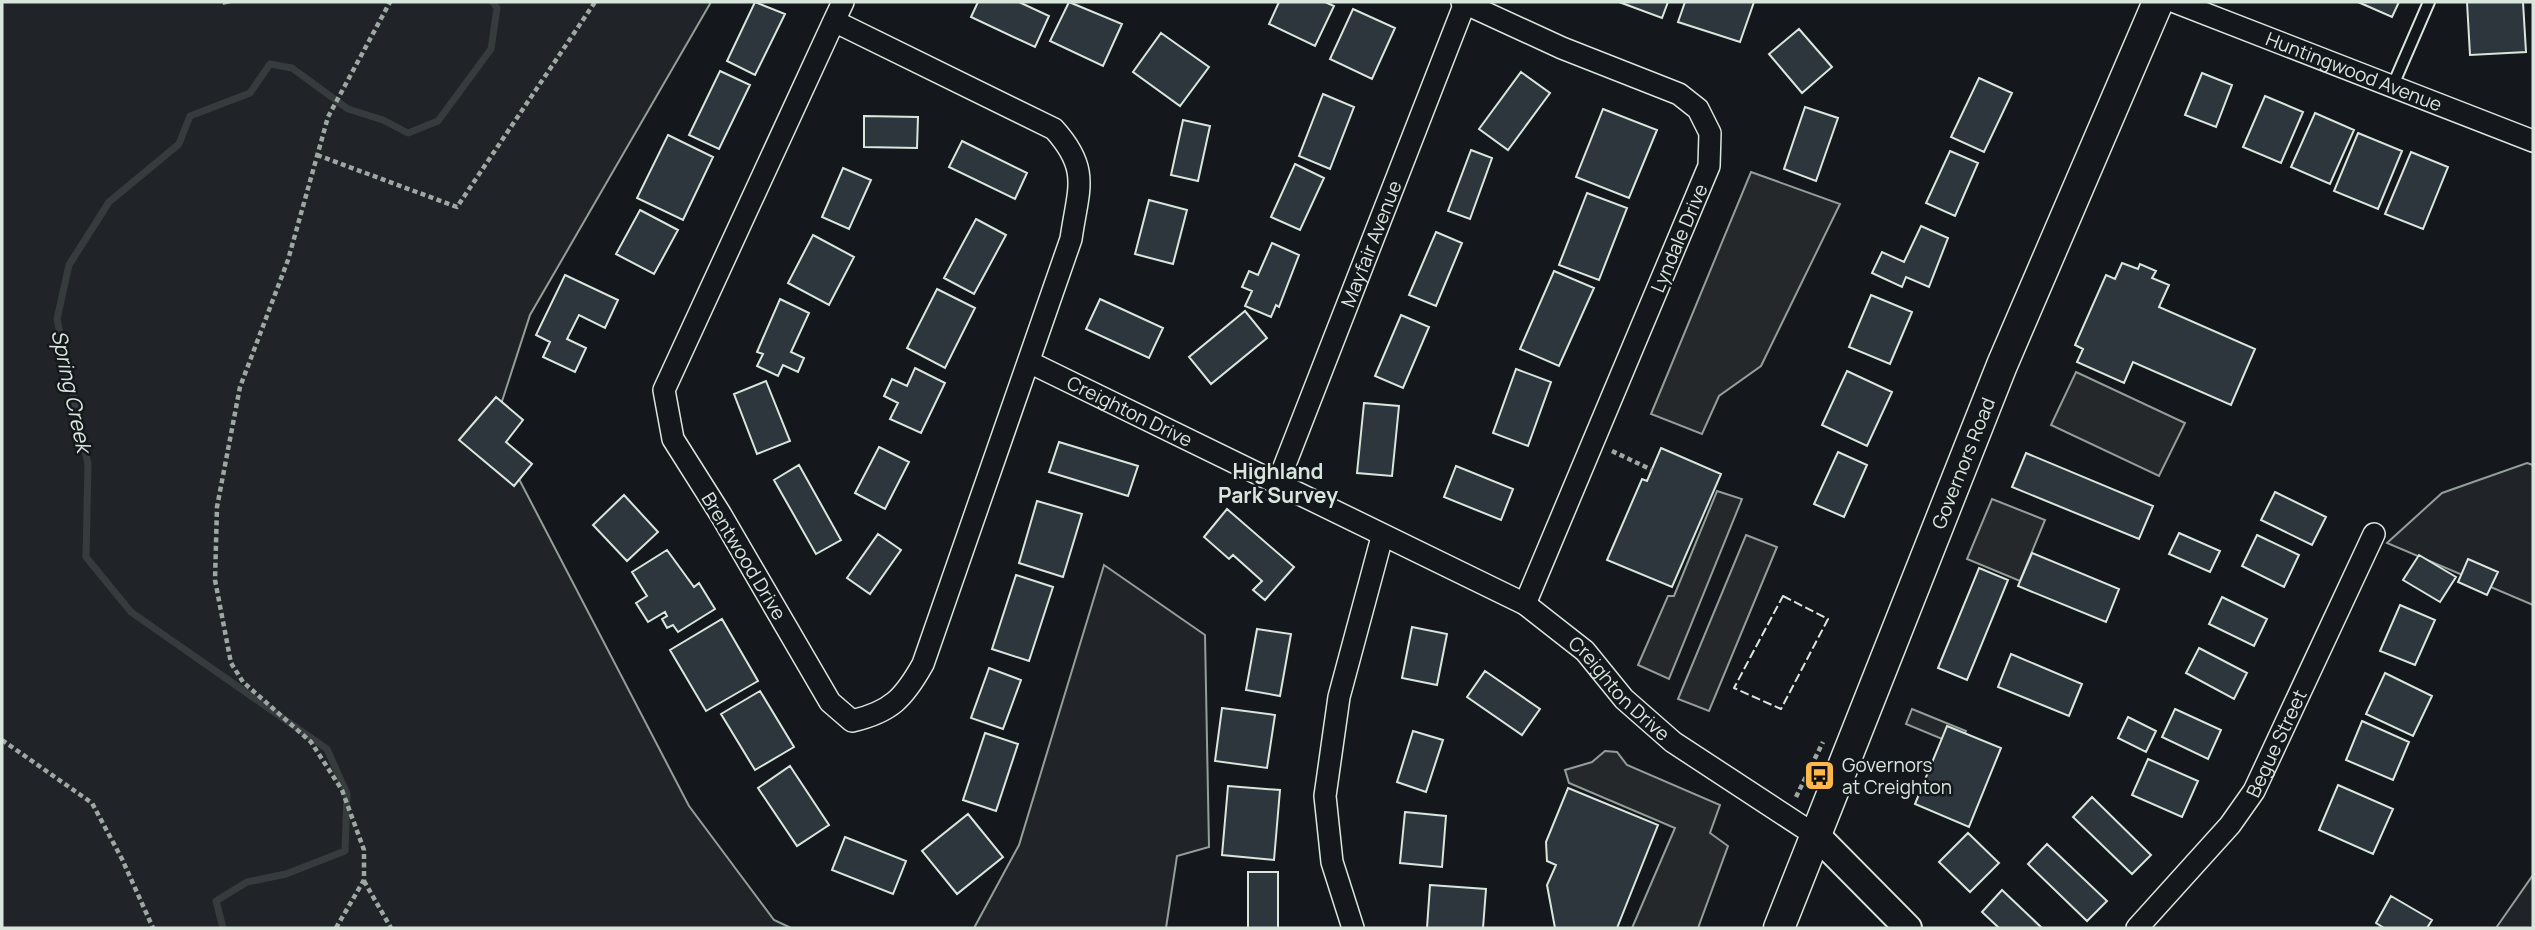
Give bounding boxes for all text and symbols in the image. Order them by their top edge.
street label: Huntingwood Avenue [2262,26,2446,117]
street label: Mayfair Avenue [1335,177,1408,311]
street label: Lyndale Drive [1644,180,1714,296]
water label: Spring Creek [45,327,99,457]
street label: Creighton Drive [1063,370,1197,453]
street label: Governors Road [1925,394,2001,533]
district label: Highland Park Survey [1218,457,1338,509]
street label: Brentwood Drive [696,488,792,624]
street label: Creighton Drive [1563,630,1676,747]
street label: Begue Street [2240,685,2313,801]
place label: Governors at Creighton [1842,752,1952,800]
bus stop icon: Governors at Creighton [1802,759,1836,793]

